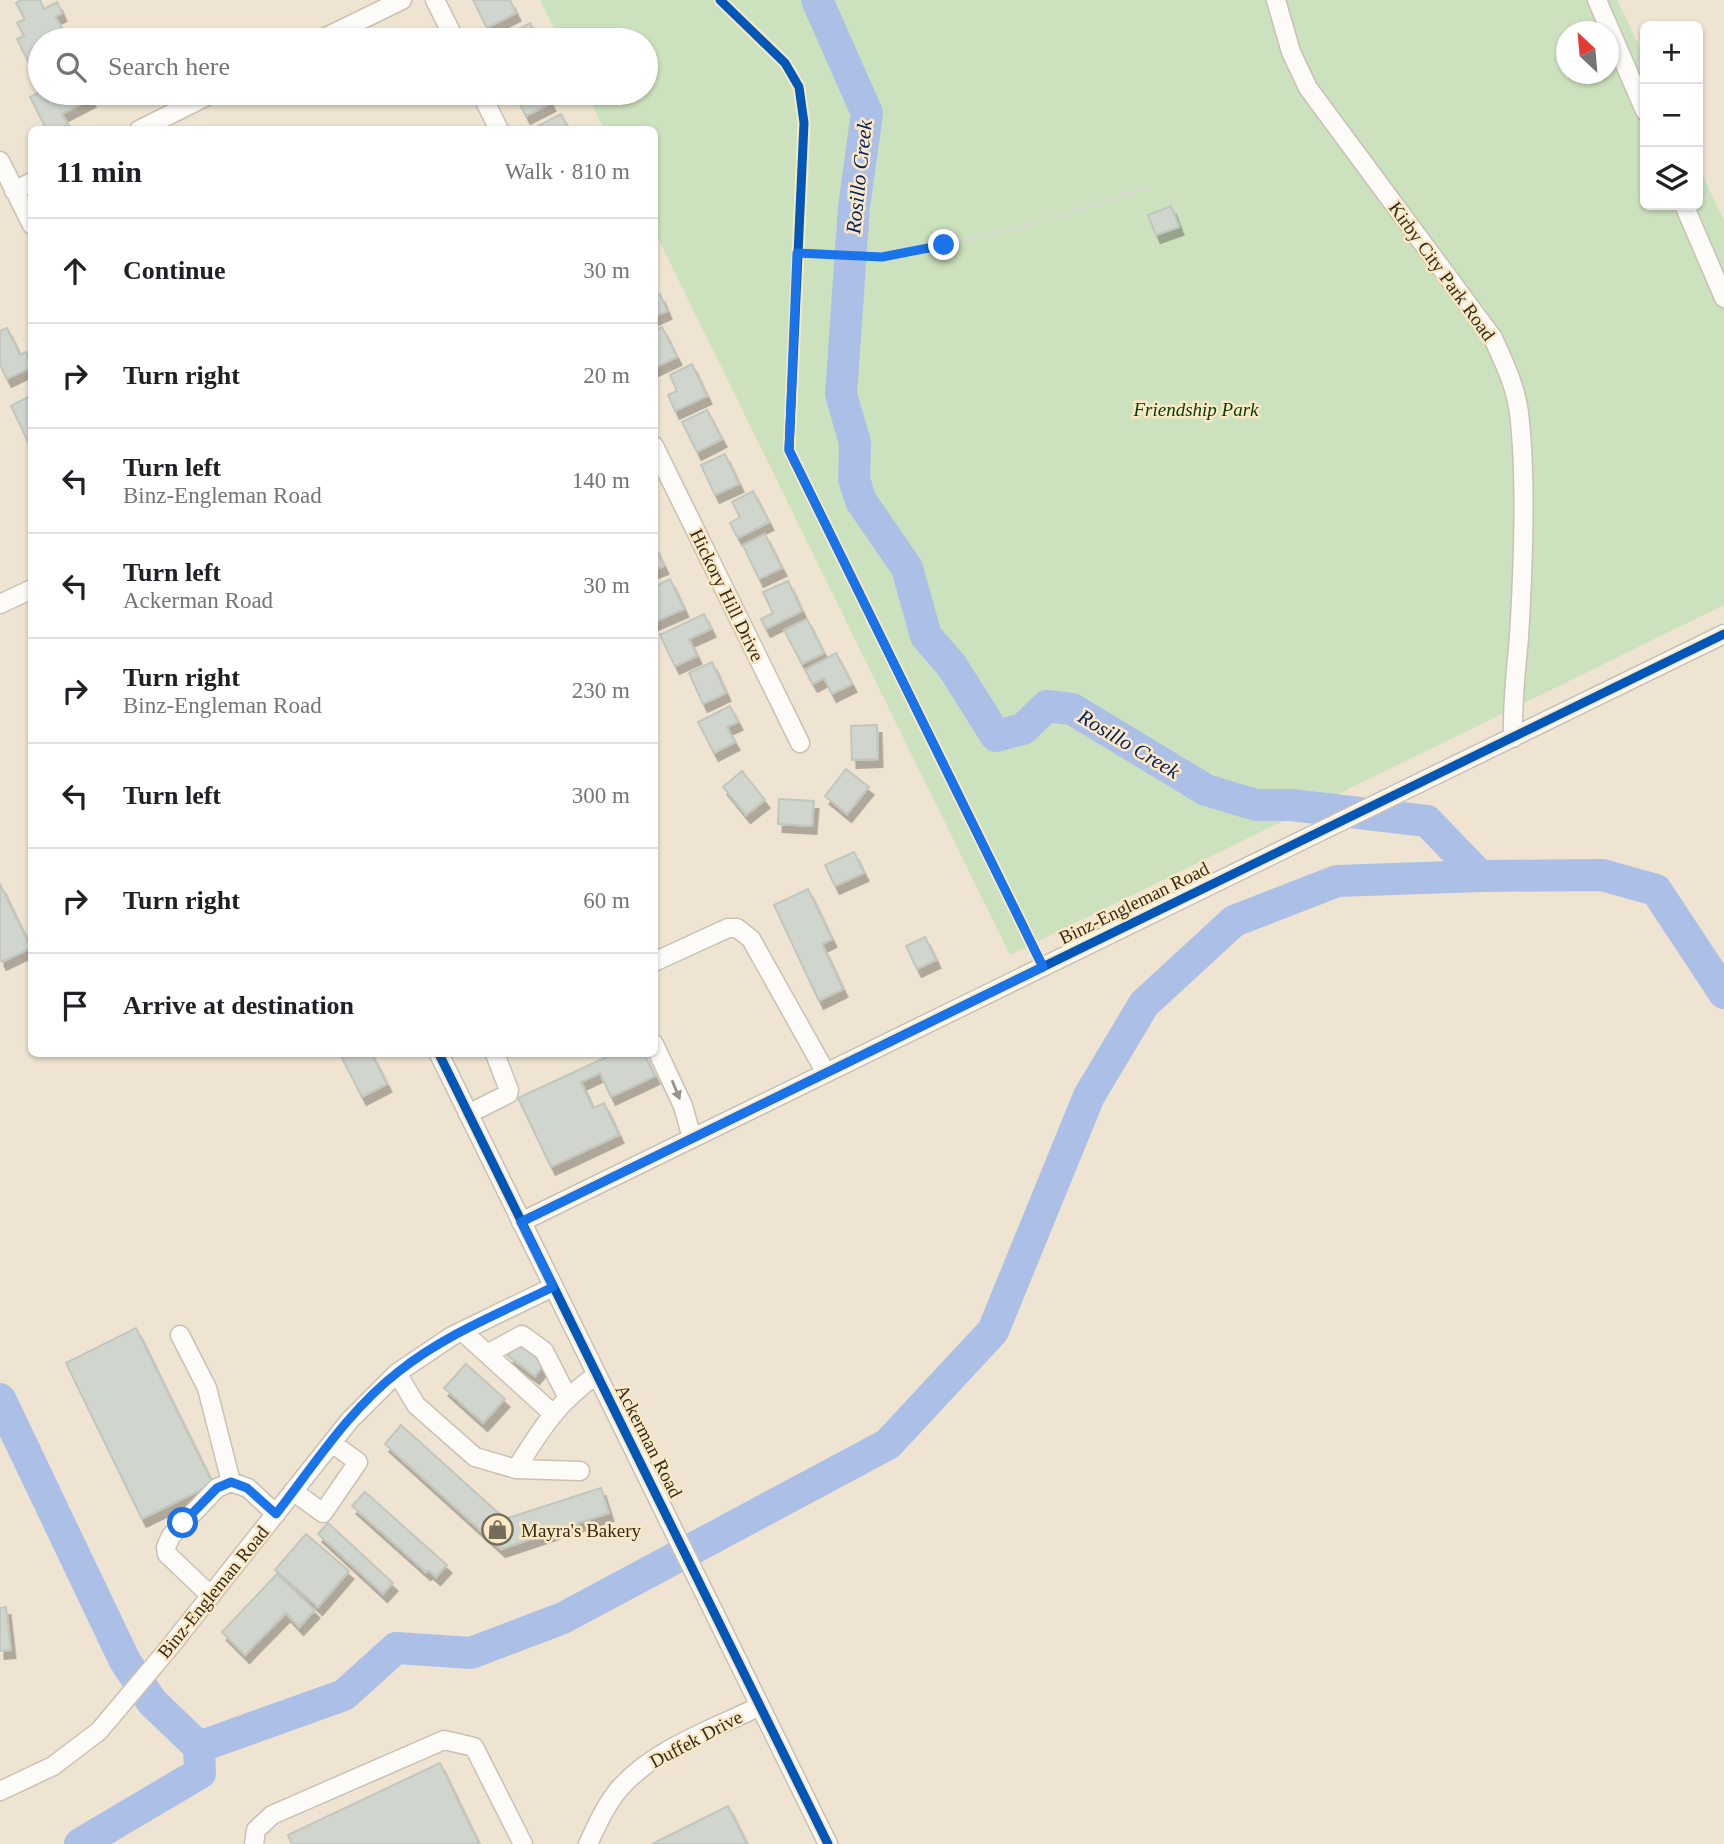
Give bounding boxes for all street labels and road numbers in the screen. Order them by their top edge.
street label: Kirby City Park Road [1385,198,1500,345]
street label: Hickory Hill Drive [686,525,768,665]
street label: Binz-Engleman Road [1056,857,1213,948]
street label: Ackerman Road [612,1381,687,1501]
street label: Binz-Engleman Road [153,1521,273,1662]
street label: Duffek Drive [646,1706,746,1772]

